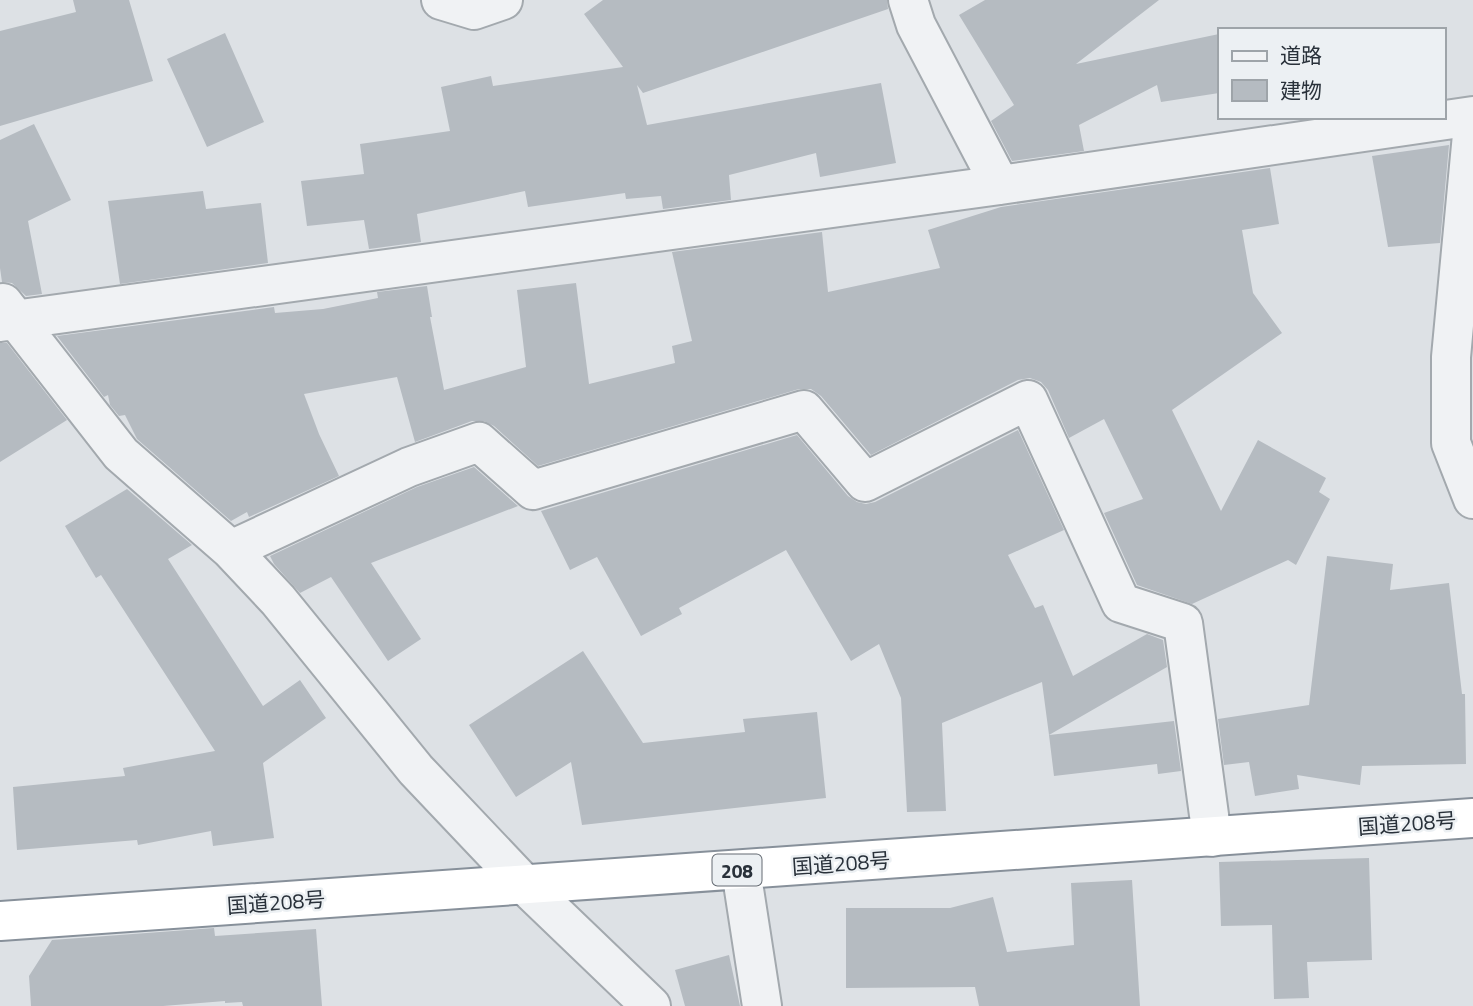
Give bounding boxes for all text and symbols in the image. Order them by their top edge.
legend [1218,28,1445,119]
text: 道路 [1280,39,1322,71]
text: 建物 [1280,74,1322,106]
street label: 国道208号 [1357,804,1457,842]
street label: 国道208号 [791,844,891,882]
road number: 208 [712,855,762,886]
street label: 国道208号 [226,883,326,921]

